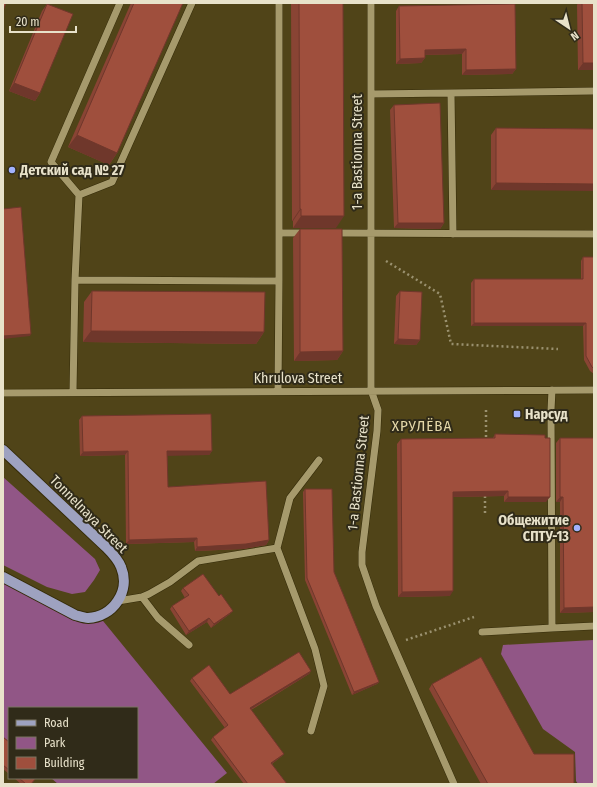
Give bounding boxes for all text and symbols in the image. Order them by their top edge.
scale bar [10,8,76,34]
north arrow [549,8,589,48]
text: 20 m [16,15,40,29]
text: N [568,29,581,43]
street label: 1-a Bastionna Street [349,94,366,210]
place label: Детский сад № 27 [19,162,124,179]
marker: Детский сад № 27 [7,165,17,175]
street label: Khrulova Street [254,370,343,387]
place label: Нарсуд [525,406,568,423]
marker: Нарсуд [512,409,522,419]
street label: 1-a Bastionna Street [344,414,373,532]
district label: ХРУЛЁВА [392,417,452,435]
street label: Tonnelnaya Street [46,472,131,557]
place label: Общежитие СПТУ-13 [498,512,569,545]
marker: Общежитие СПТУ-13 [572,523,582,533]
legend [8,707,138,779]
text: Road [44,716,69,730]
text: Park [44,736,66,750]
text: Building [44,756,85,770]

